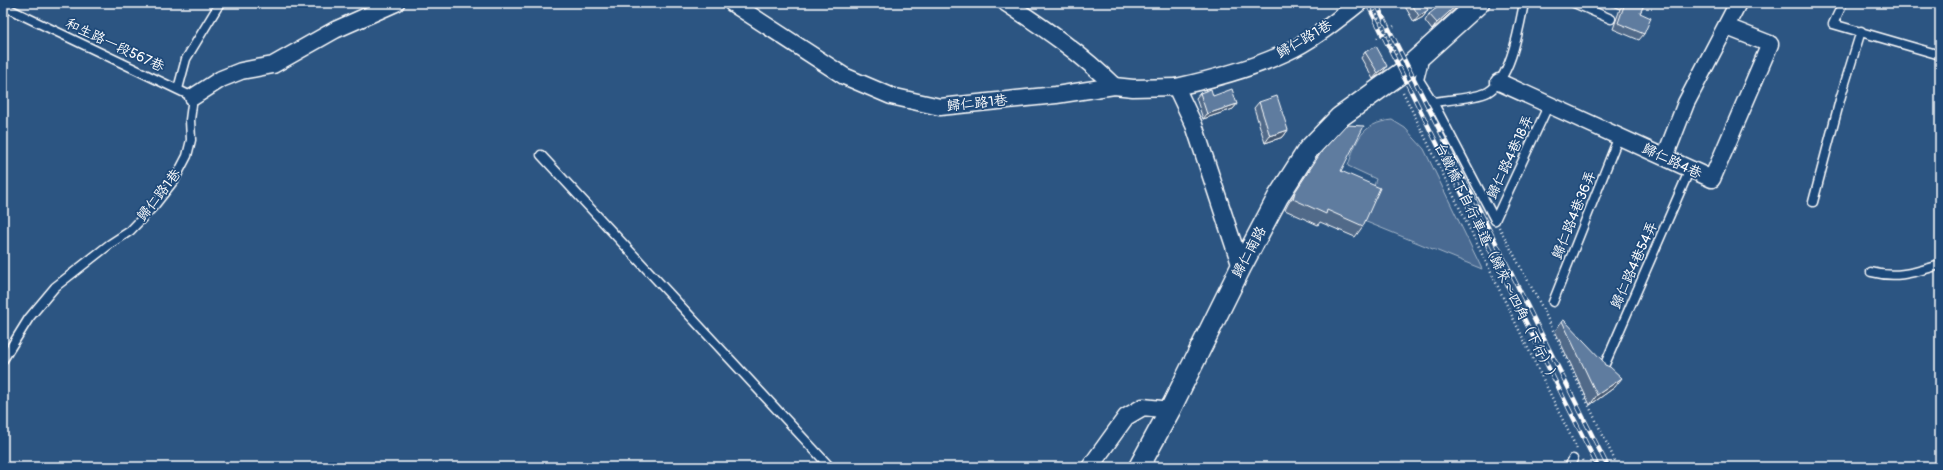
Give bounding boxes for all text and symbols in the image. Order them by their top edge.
street label: 和生路一段567巷 [63,15,168,76]
street label: 歸仁路1巷 [1273,16,1336,62]
street label: 歸仁路1巷 [946,91,1009,115]
street label: 歸仁路4巷18弄 [1483,112,1537,202]
street label: 台鐵橋下自行車道（歸來～四角（下行）） [1431,140,1563,386]
street label: 歸仁路4巷 [1639,140,1706,183]
street label: 歸仁路1巷 [133,165,185,224]
street label: 歸仁路4巷36弄 [1548,168,1600,262]
street label: 歸仁路4巷54弄 [1607,219,1661,311]
street label: 歸仁南路 [1228,223,1270,281]

